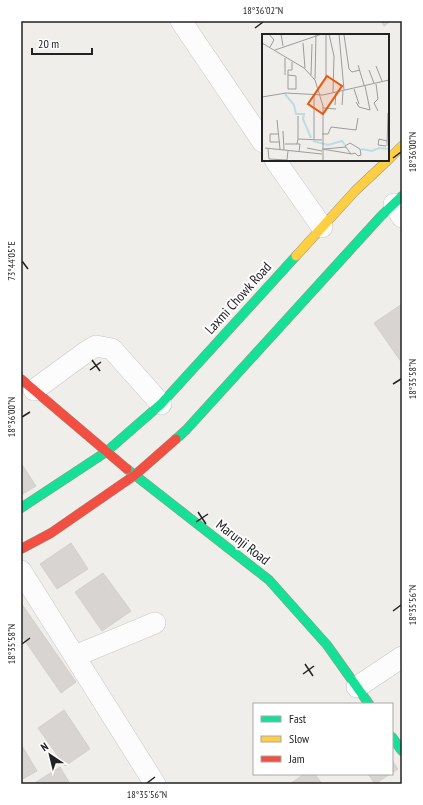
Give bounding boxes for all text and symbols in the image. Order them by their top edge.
text: 18°36'02"N [243,4,283,17]
scale bar [32,30,92,56]
inset map [262,34,389,161]
text: 20 m [38,36,59,51]
text: 18°36'00"N [406,132,419,172]
text: 73°44'05"E [5,241,18,281]
street label: Laxmi Chowk Road [201,258,275,338]
text: 18°35'58"N [406,359,419,399]
text: 18°36'00"N [5,397,18,437]
street label: Marunji Road [212,515,274,569]
text: 18°35'56"N [406,585,419,625]
text: 18°35'58"N [5,624,18,664]
legend [253,703,393,775]
text: Fast [289,711,307,726]
text: Slow [289,731,310,746]
north arrow [30,735,70,775]
text: N [38,739,51,754]
text: Jam [288,751,305,766]
text: 18°35'56"N [127,788,167,801]

